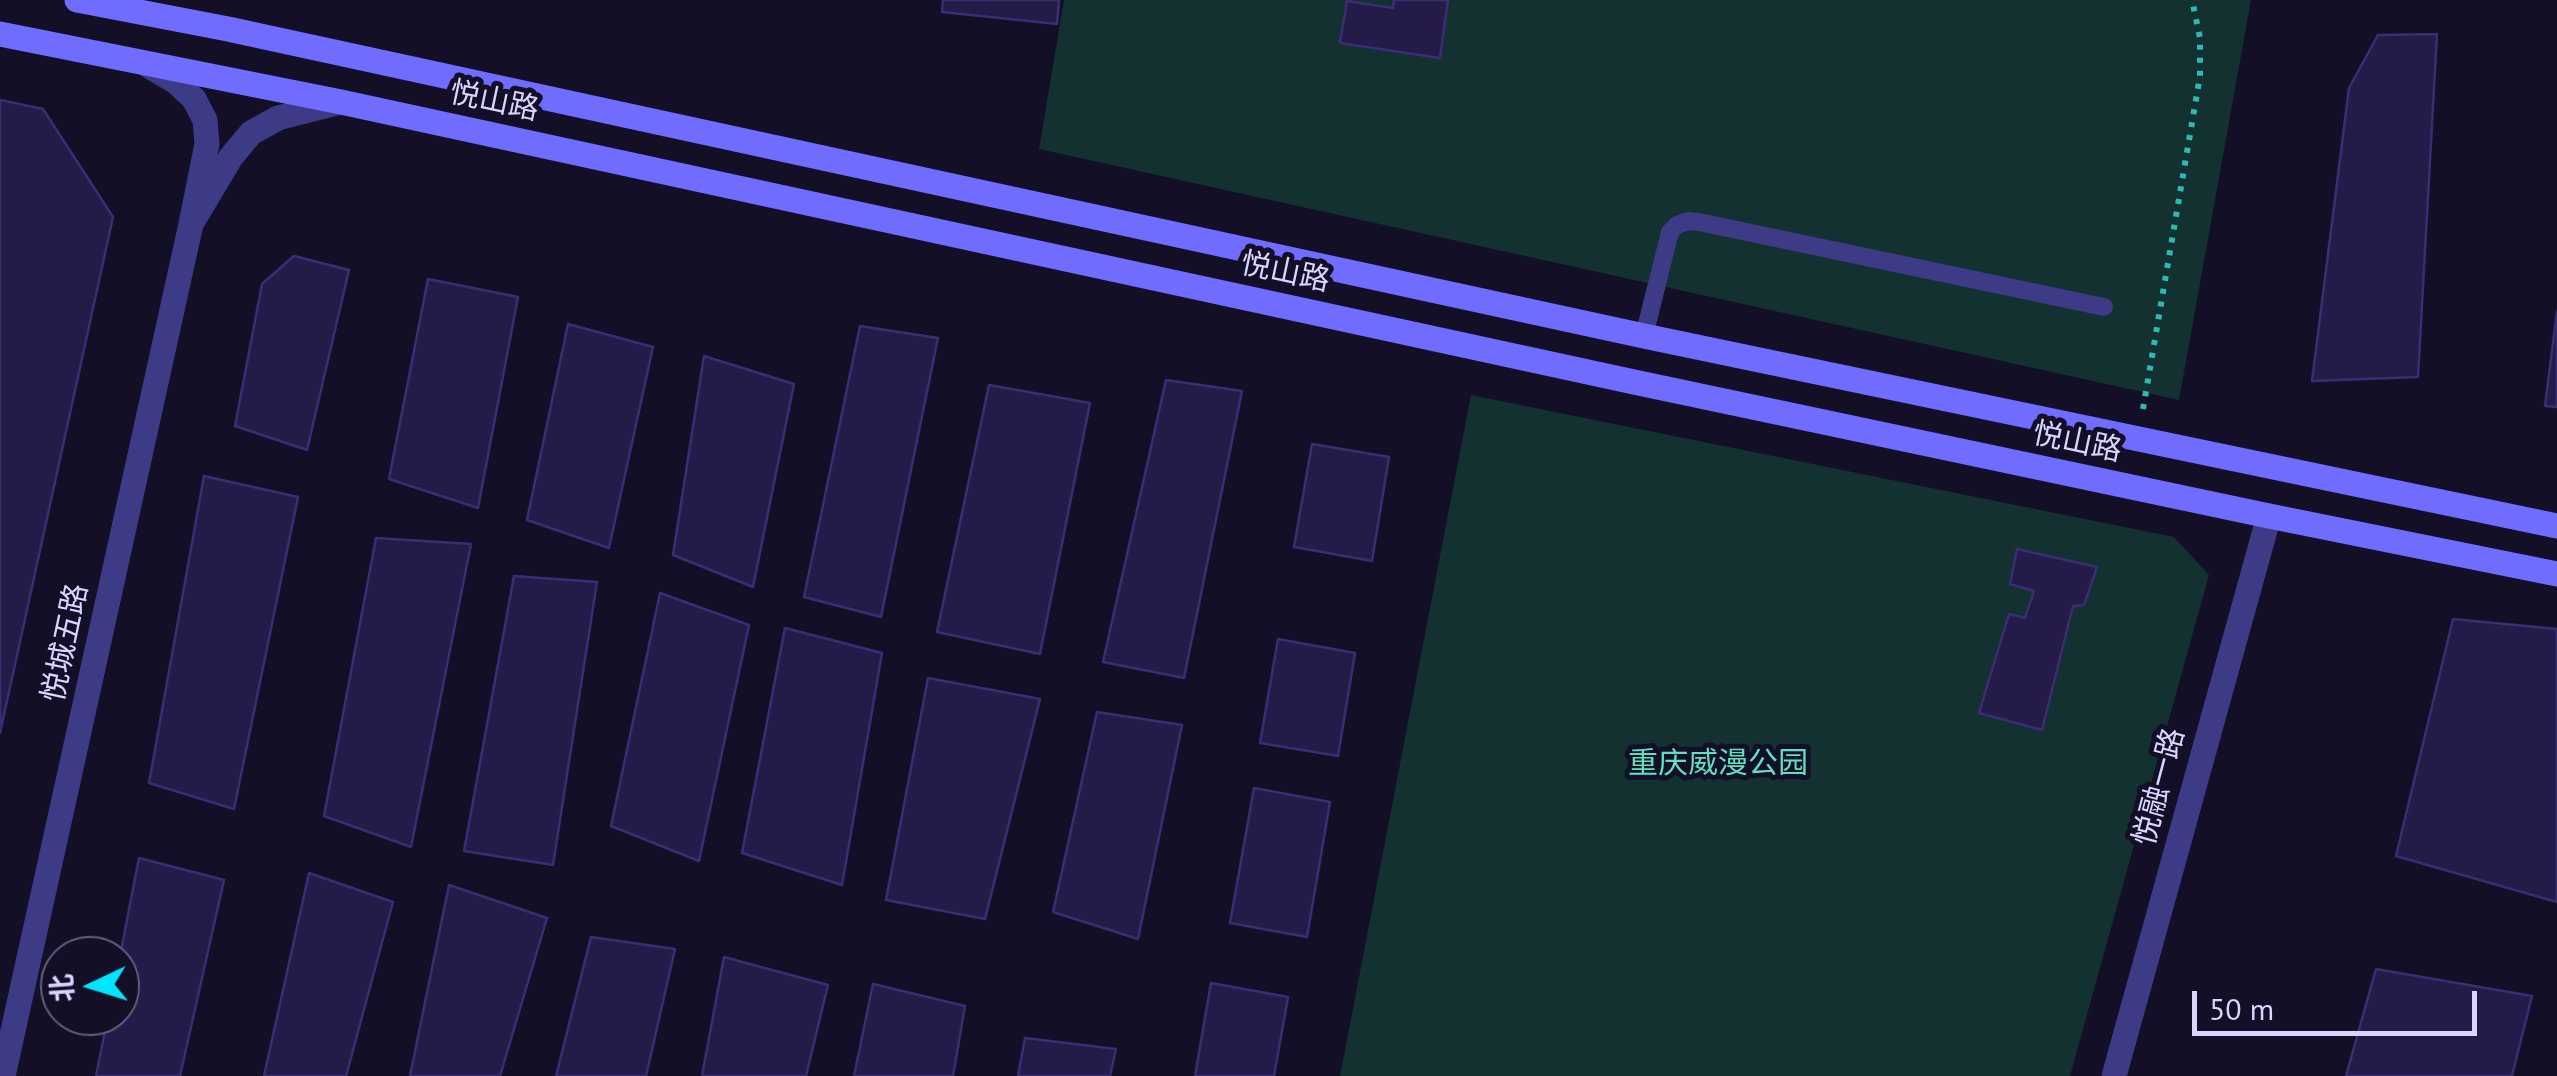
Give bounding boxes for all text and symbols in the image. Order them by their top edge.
street label: 悦山路 [446,75,542,129]
street label: 悦山路 [1237,246,1333,300]
street label: 悦山路 [2029,416,2125,470]
street label: 悦城五路 [36,581,96,705]
street label: 悦融一路 [2127,724,2193,850]
park label: 重庆威漫公园 [1628,746,1808,782]
north arrow [40,936,140,1036]
scale bar [2197,971,2482,1033]
text: 北 [42,973,81,1003]
text: 50 m [2209,989,2274,1028]

